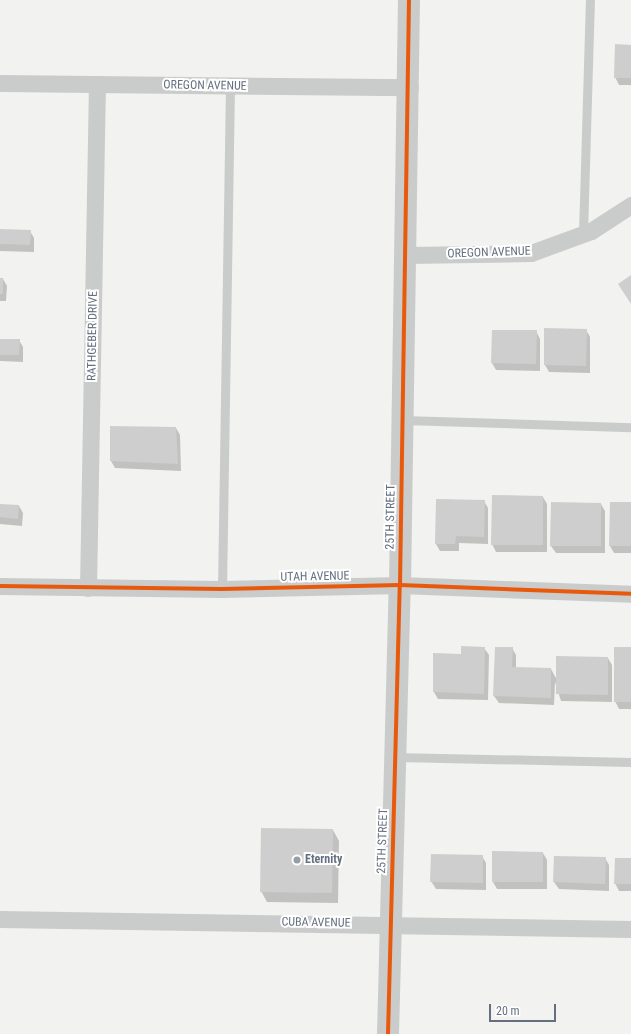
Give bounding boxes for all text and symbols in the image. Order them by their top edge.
street label: OREGON AVENUE [163,78,247,94]
street label: OREGON AVENUE [447,244,531,262]
street label: RATHGEBER DRIVE [85,291,101,381]
street label: 25TH STREET [383,484,399,550]
street label: UTAH AVENUE [280,569,350,585]
street label: 25TH STREET [375,808,391,874]
place label: Eternity [305,853,342,867]
marker: Eternity [292,855,302,865]
street label: CUBA AVENUE [281,915,351,931]
scale bar [491,996,558,1022]
text: 20 m [496,1004,520,1018]

